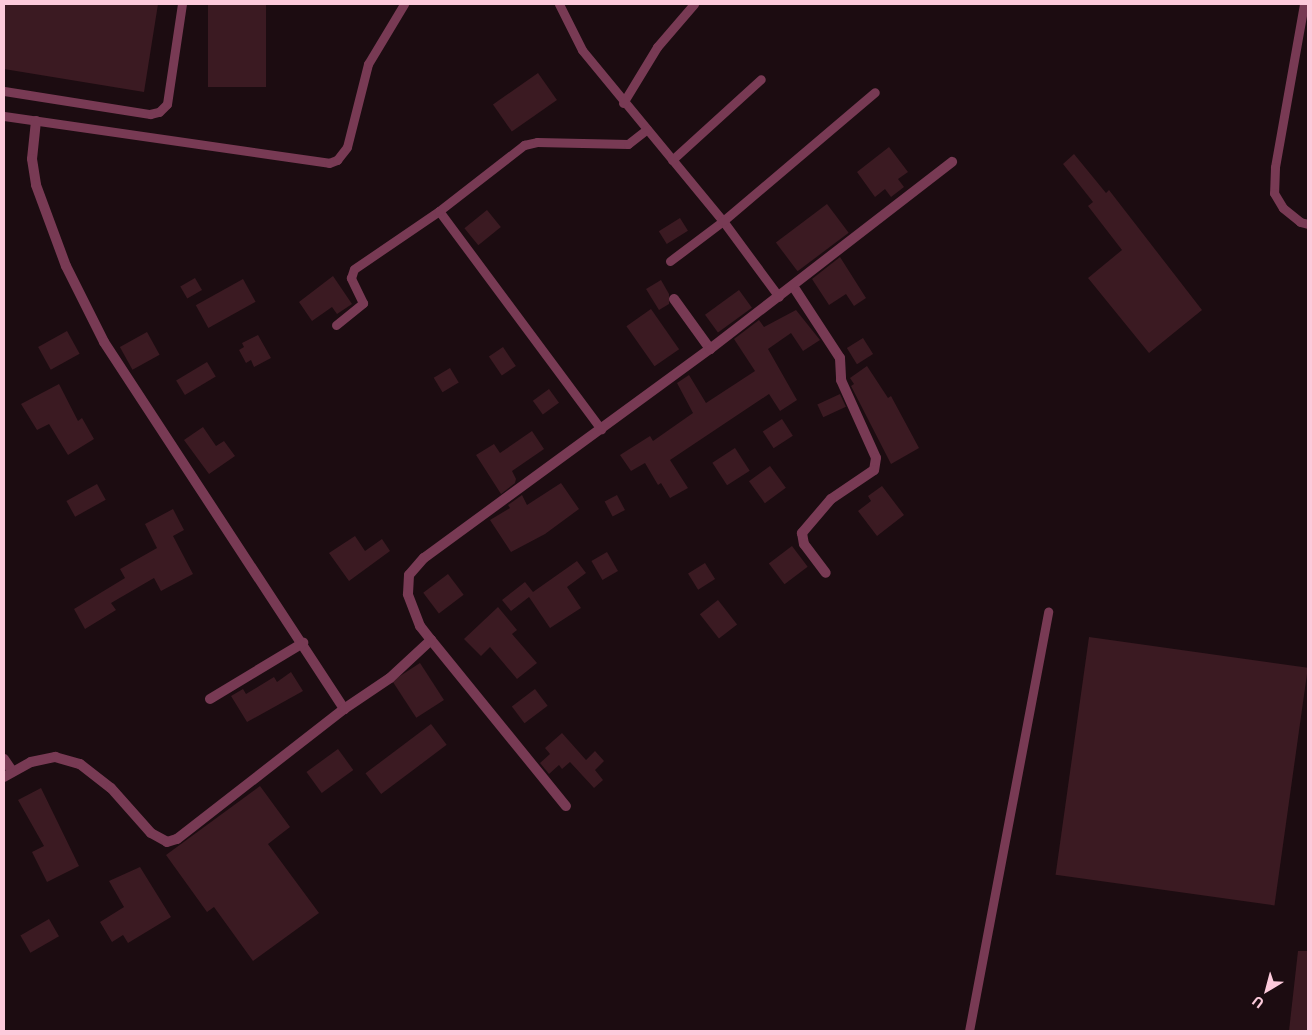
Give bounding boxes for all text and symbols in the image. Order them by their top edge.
north arrow [1242,965,1292,1015]
text: U [1248,992,1268,1013]

